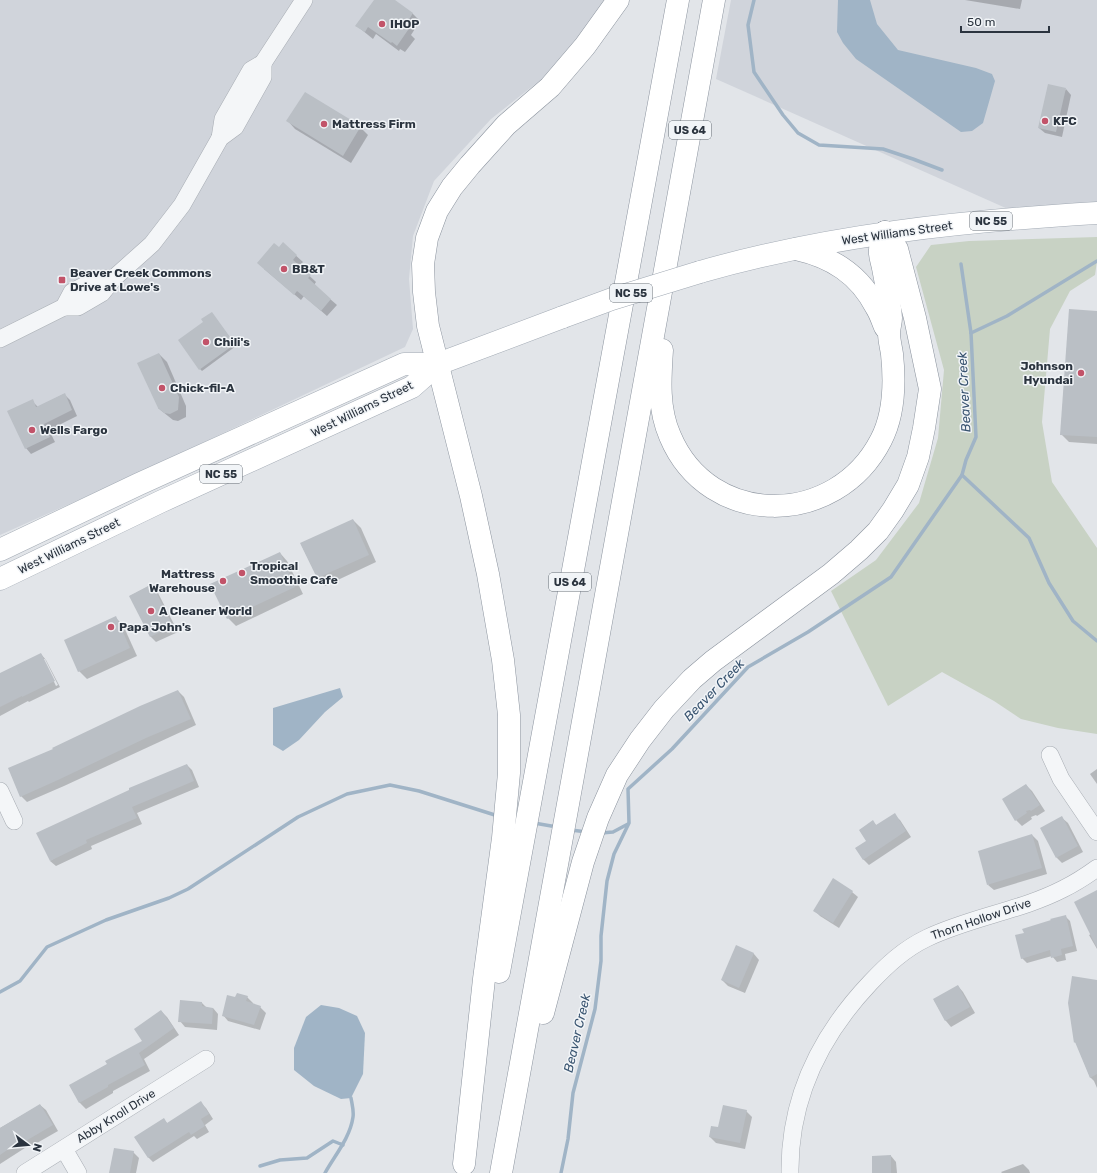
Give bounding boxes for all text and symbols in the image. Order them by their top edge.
scale bar [961,8,1049,34]
text: 50 m [967,15,995,29]
place label: IHOP [390,17,419,31]
marker: IHOP [377,19,387,29]
place label: KFC [1053,114,1077,128]
marker: KFC [1040,116,1050,126]
place label: Mattress Firm [332,117,416,131]
marker: Mattress Firm [319,119,329,129]
road number: US 64 [669,121,711,139]
road number: NC 55 [970,212,1012,230]
street label: West Williams Street [841,218,954,248]
place label: BB&T [292,262,325,276]
marker: BB&T [279,264,289,274]
place label: Beaver Creek Commons Drive at Lowe's [70,266,212,294]
marker: Beaver Creek Commons Drive at Lowe's [57,275,67,285]
road number: NC 55 [610,284,652,302]
place label: Chili's [214,335,250,349]
marker: Chili's [201,337,211,347]
water label: Beaver Creek [954,351,974,433]
place label: Johnson Hyundai [1020,359,1073,387]
marker: Johnson Hyundai [1076,368,1086,378]
street label: West Williams Street [309,378,416,440]
place label: Chick-fil-A [170,381,235,395]
marker: Chick-fil-A [157,383,167,393]
place label: Wells Fargo [40,423,108,437]
marker: Wells Fargo [27,425,37,435]
road number: NC 55 [200,465,242,483]
street label: West Williams Street [16,515,123,577]
place label: Tropical Smoothie Cafe [250,559,338,587]
place label: Mattress Warehouse [149,567,215,595]
marker: Tropical Smoothie Cafe [237,568,247,578]
road number: US 64 [549,573,591,591]
marker: Mattress Warehouse [218,576,228,586]
place label: A Cleaner World [159,604,252,618]
marker: A Cleaner World [146,606,156,616]
place label: Papa John's [119,620,192,634]
marker: Papa John's [106,622,116,632]
water label: Beaver Creek [681,656,748,724]
street label: Thorn Hollow Drive [929,895,1033,943]
water label: Beaver Creek [561,992,593,1074]
street label: Abby Knoll Drive [74,1086,158,1146]
north arrow [8,1125,48,1165]
text: N [30,1142,44,1153]

